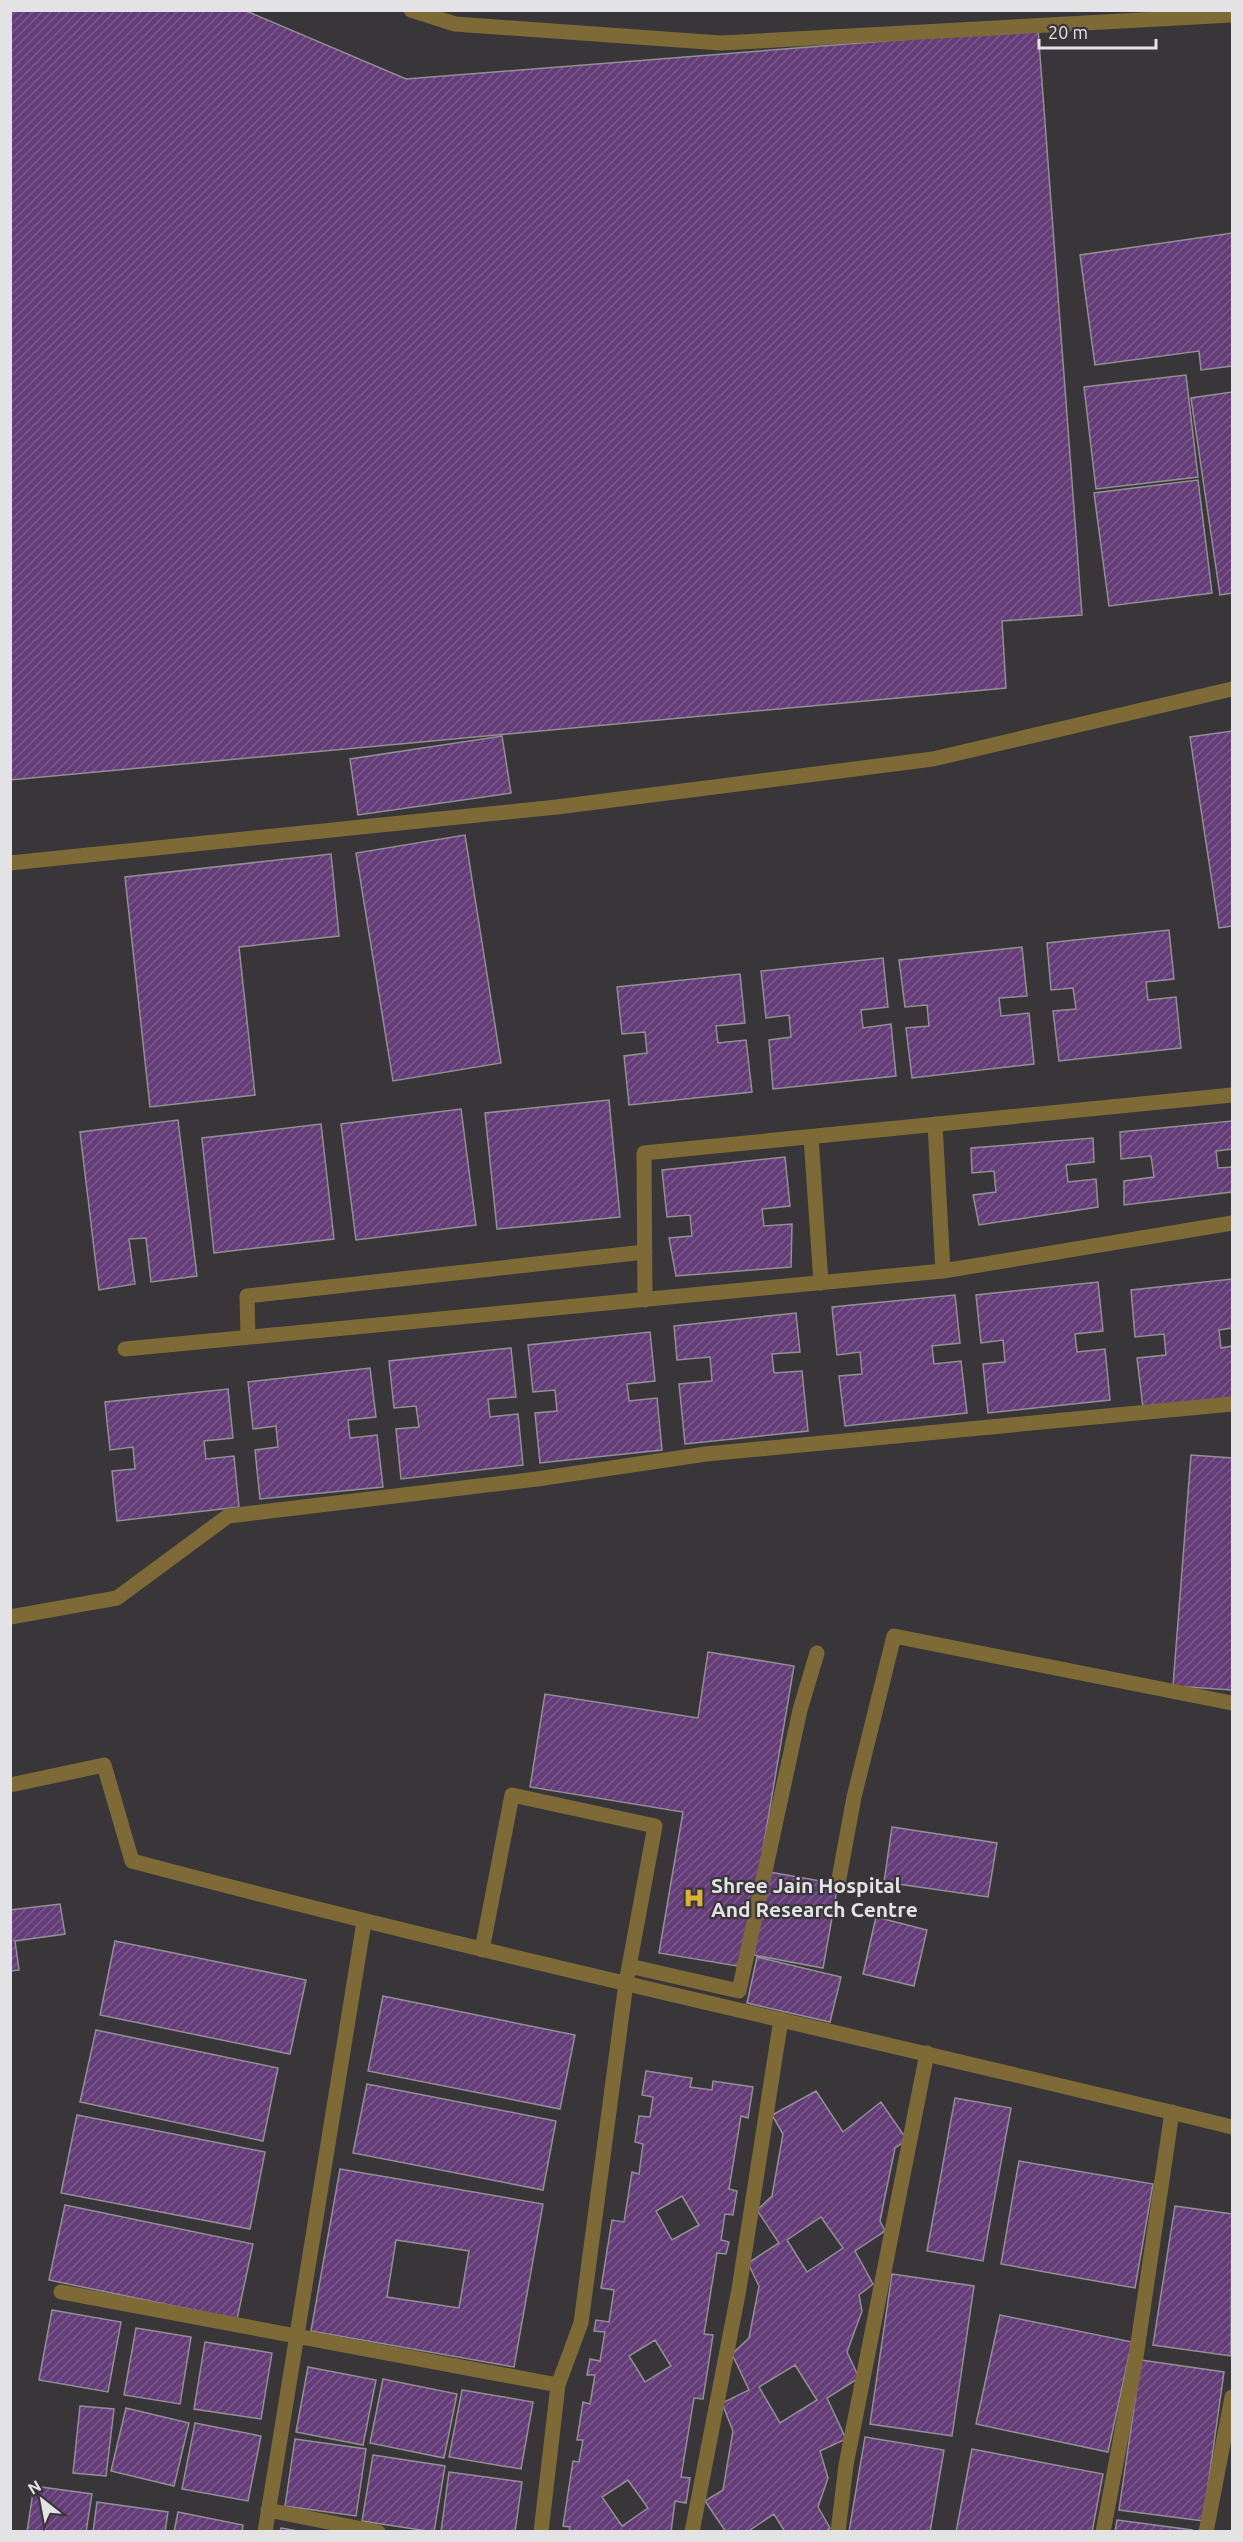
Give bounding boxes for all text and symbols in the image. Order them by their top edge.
scale bar [1039,12,1156,50]
text: 20 m [1048,22,1088,42]
place label: Shree Jain Hospital And Research Centre [711,1873,918,1921]
hospital icon: Shree Jain Hospital And Research Centre [682,1886,706,1910]
north arrow [12,2470,72,2530]
text: N [25,2476,44,2498]

